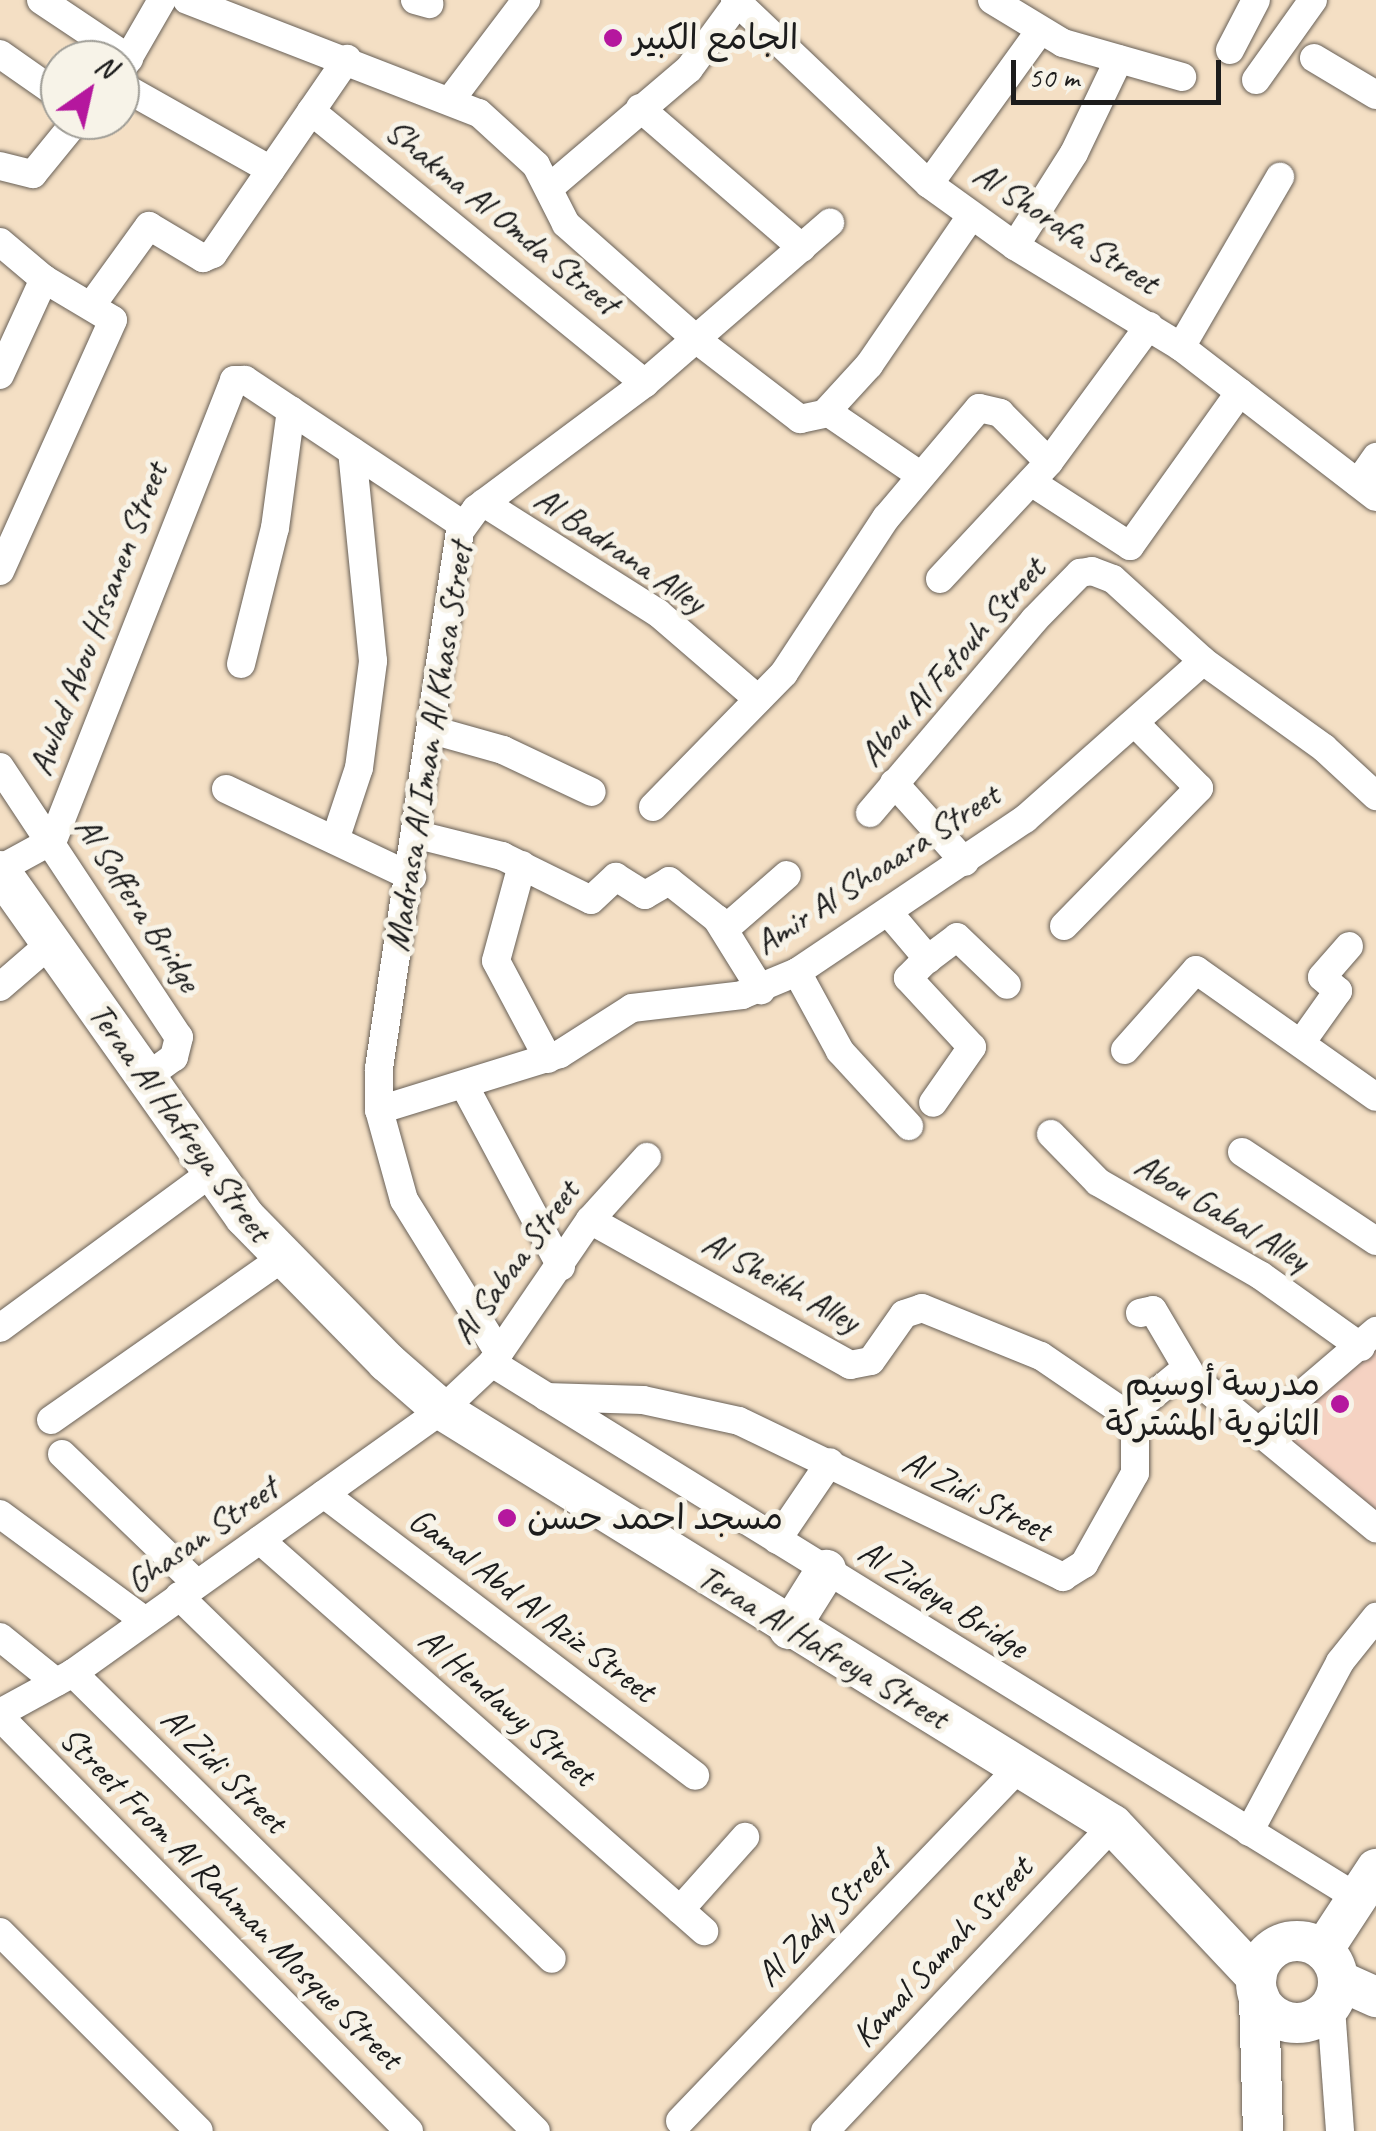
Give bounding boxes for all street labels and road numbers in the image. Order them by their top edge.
street label: Shakma Al Omda Street [377,110,627,324]
street label: Al Shorafa Street [965,152,1167,304]
street label: Awlad Abou Hssanen Street [19,456,177,782]
street label: Al Badrana Alley [527,477,713,623]
street label: Madrasa Al Iman Al Khasa Street [376,540,482,954]
street label: Abou Al Fetouh Street [850,549,1054,775]
street label: Amir Al Shoaara Street [746,774,1008,964]
street label: Al Soffera Bridge [66,809,210,999]
street label: Teraa Al Hafreya Street [79,994,281,1250]
street label: Abou Gabal Alley [1127,1144,1317,1280]
street label: Al Sabaa Street [442,1172,588,1352]
street label: Al Sheikh Alley [695,1222,867,1342]
street label: Al Zidi Street [895,1441,1059,1551]
street label: Ghasan Street [118,1468,286,1602]
street label: Gamal Abd Al Aziz Street [400,1498,664,1712]
street label: Al Zideya Bridge [851,1530,1035,1668]
street label: Teraa Al Hafreya Street [690,1555,956,1739]
street label: Al Hendawy Street [410,1619,604,1795]
street label: Al Zidi Street [152,1698,296,1842]
street label: Street From Al Rahman Mosque Street [51,1718,411,2078]
street label: Al Zady Street [747,1840,899,1996]
street label: Kamal Samah Street [843,1848,1041,2056]

